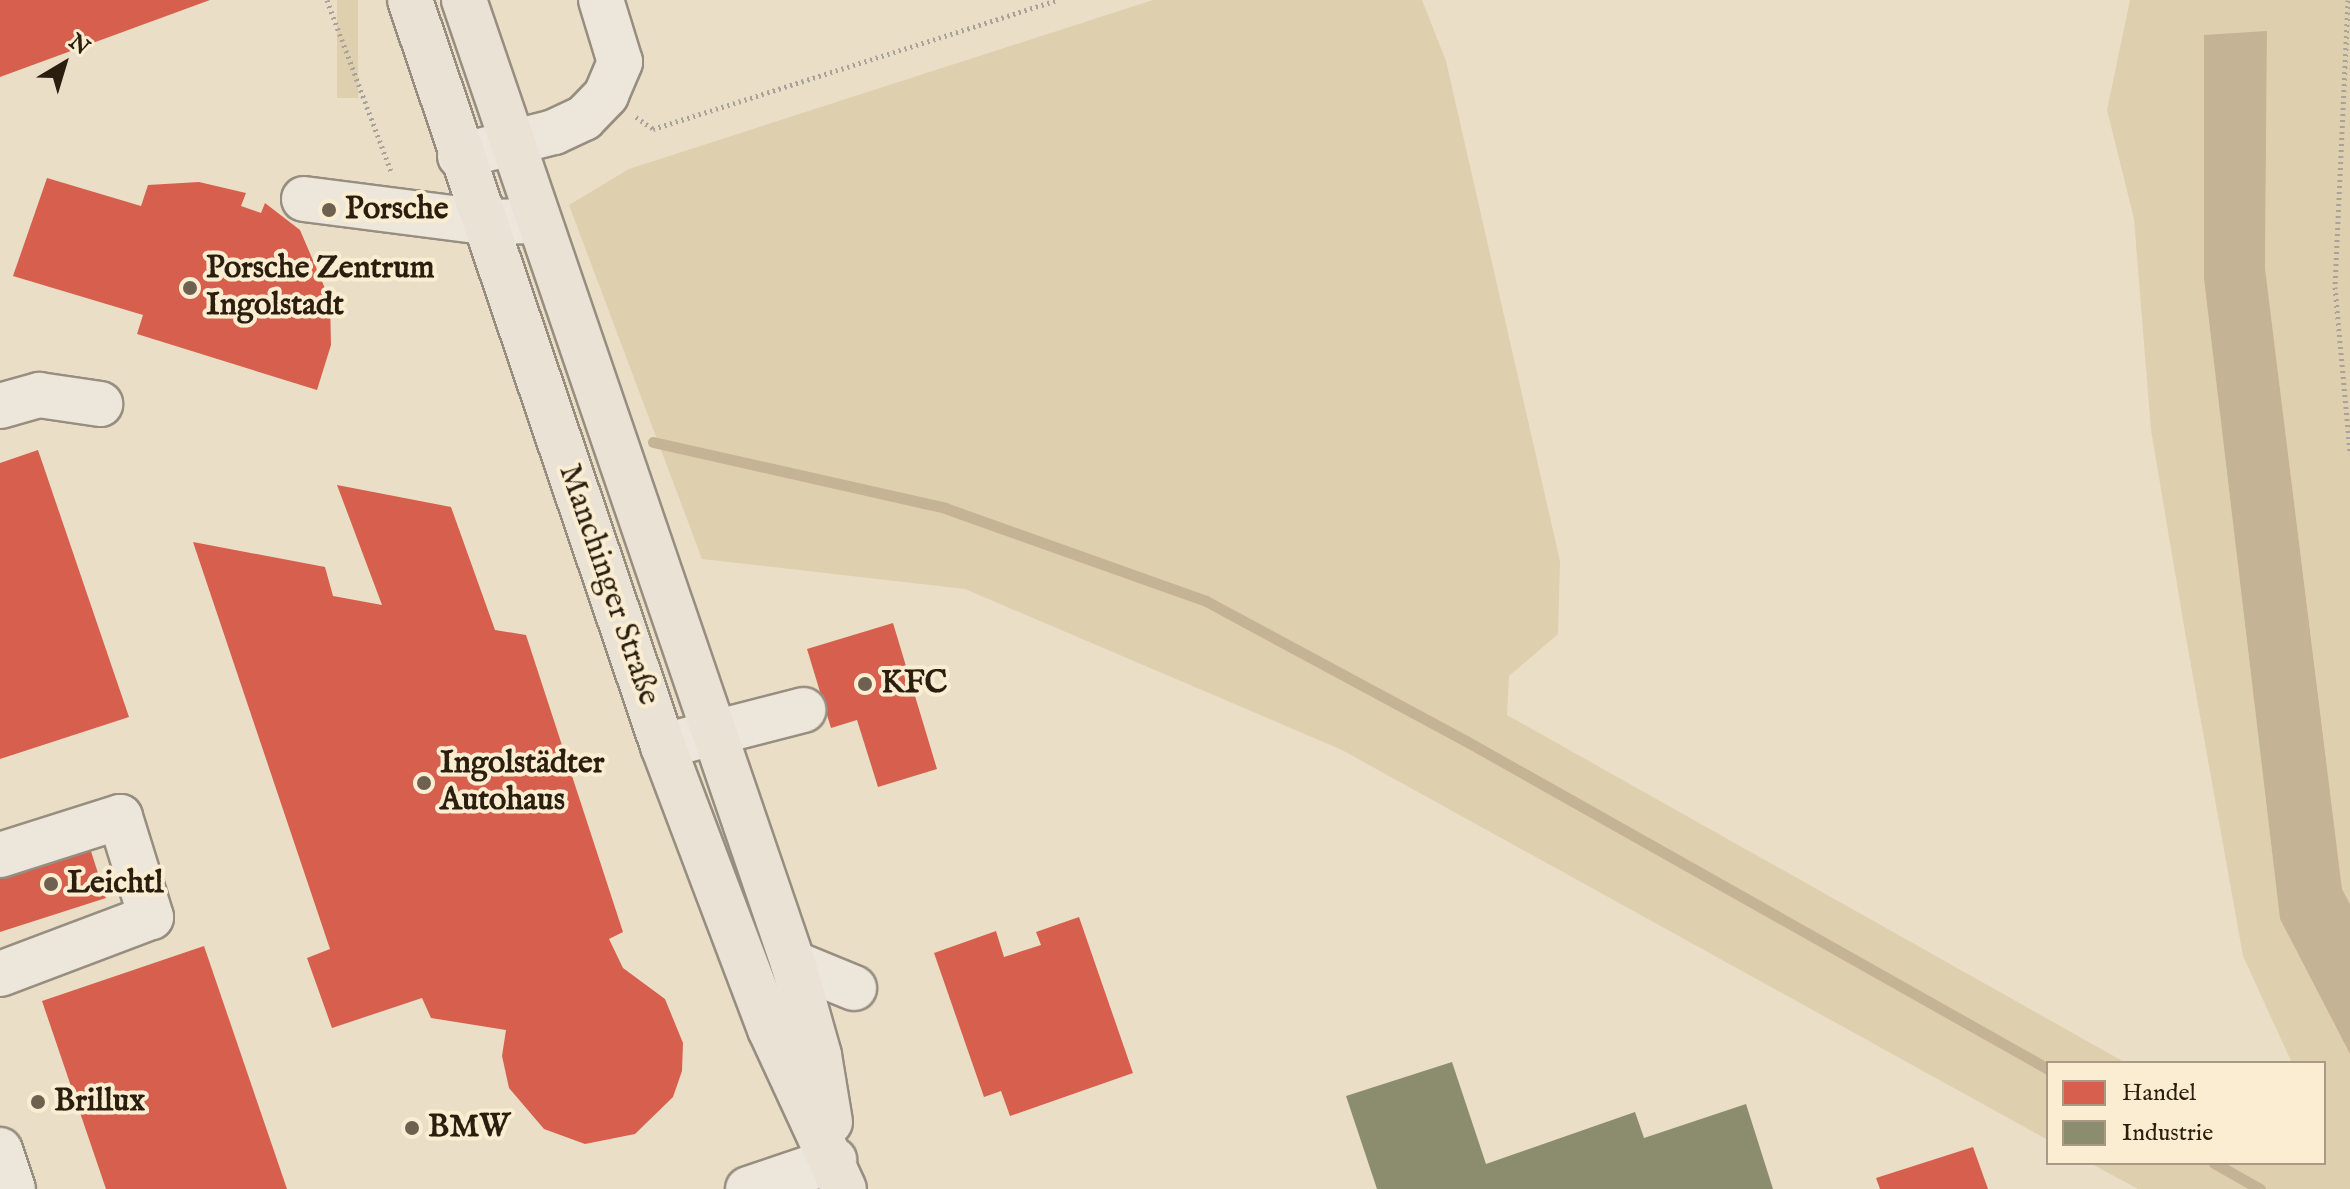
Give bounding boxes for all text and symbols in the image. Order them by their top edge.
north arrow [24,24,104,104]
text: N [63,28,95,62]
place label: Porsche [345,191,448,229]
marker: Porsche [320,201,338,219]
place label: Porsche Zentrum Ingolstadt [206,251,435,326]
marker: Porsche Zentrum Ingolstadt [181,279,199,297]
street label: Manchinger Straße [549,459,667,711]
place label: KFC [881,665,947,703]
marker: KFC [856,675,874,693]
place label: Ingolstädter Autohaus [440,746,604,821]
marker: Ingolstädter Autohaus [415,774,433,792]
place label: Leichtl [67,865,164,903]
marker: Leichtl [42,875,60,893]
legend [2046,1061,2326,1165]
text: Handel [2122,1078,2196,1109]
place label: Brillux [54,1083,145,1121]
marker: Brillux [29,1093,47,1111]
place label: BMW [428,1109,510,1147]
text: Industrie [2122,1118,2213,1149]
marker: BMW [403,1119,421,1137]

